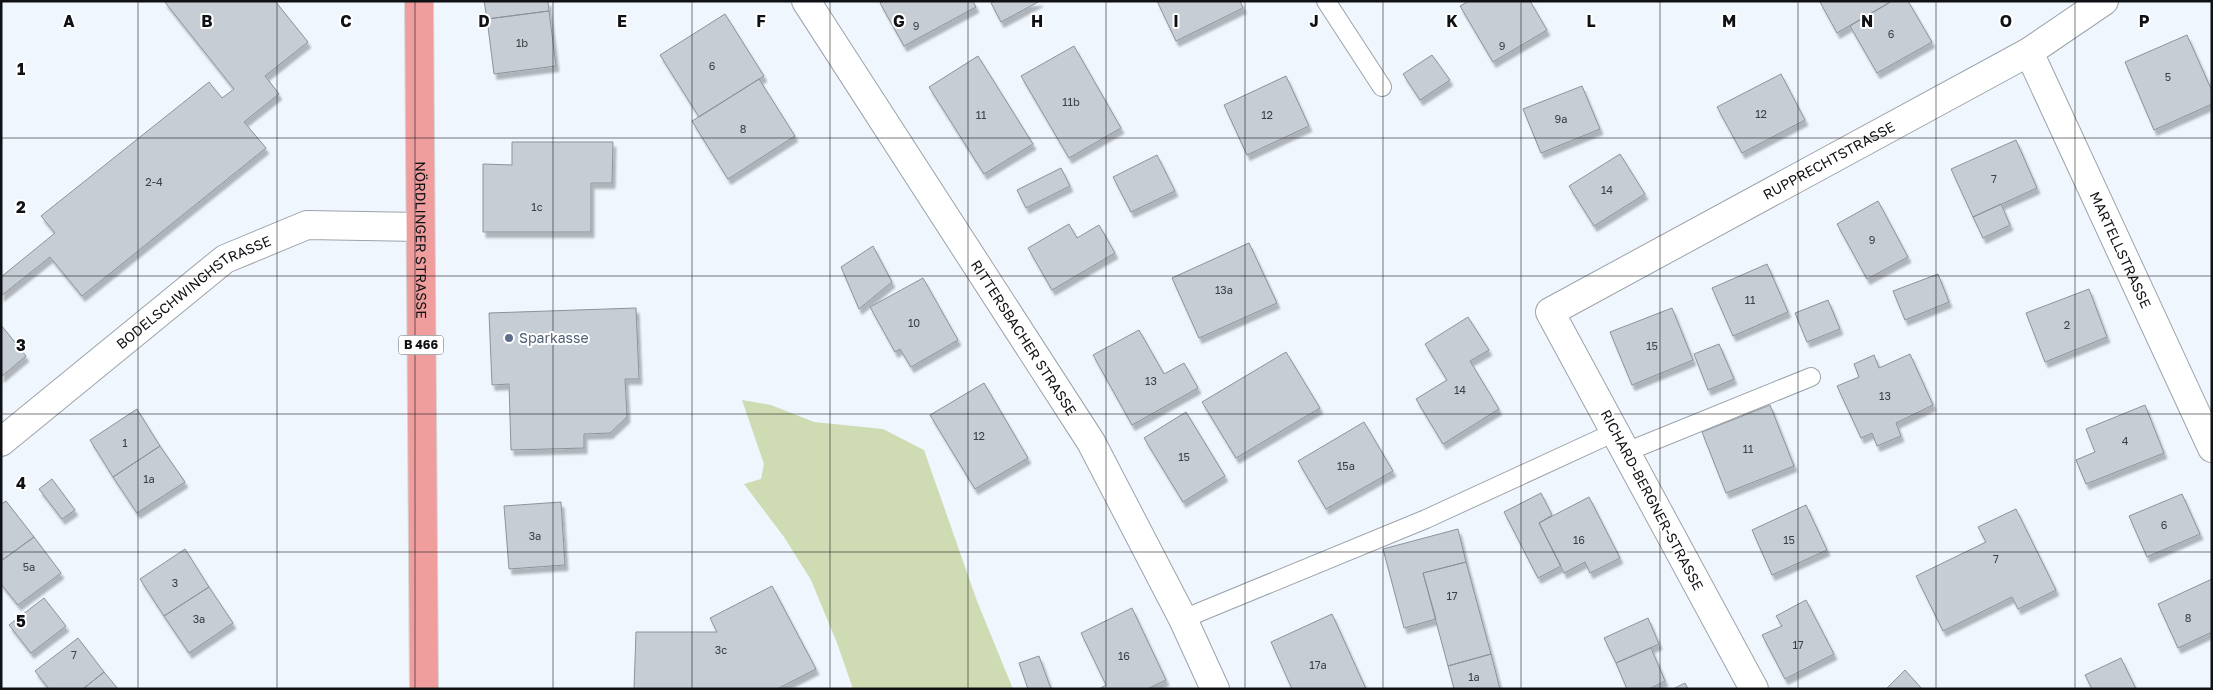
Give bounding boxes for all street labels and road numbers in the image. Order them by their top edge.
street label: RUPPRECHTSTRASSE [1760,118,1898,203]
street label: NÖRDLINGER STRASSE [412,161,430,319]
street label: MARTELLSTRASSE [2087,189,2155,311]
street label: BODELSCHWINGHSTRASSE [113,232,273,352]
street label: RITTERSBACHER STRASSE [968,257,1081,418]
road number: B 466 [398,336,444,354]
street label: RICHARD-BERGNER-STRASSE [1597,407,1707,593]

